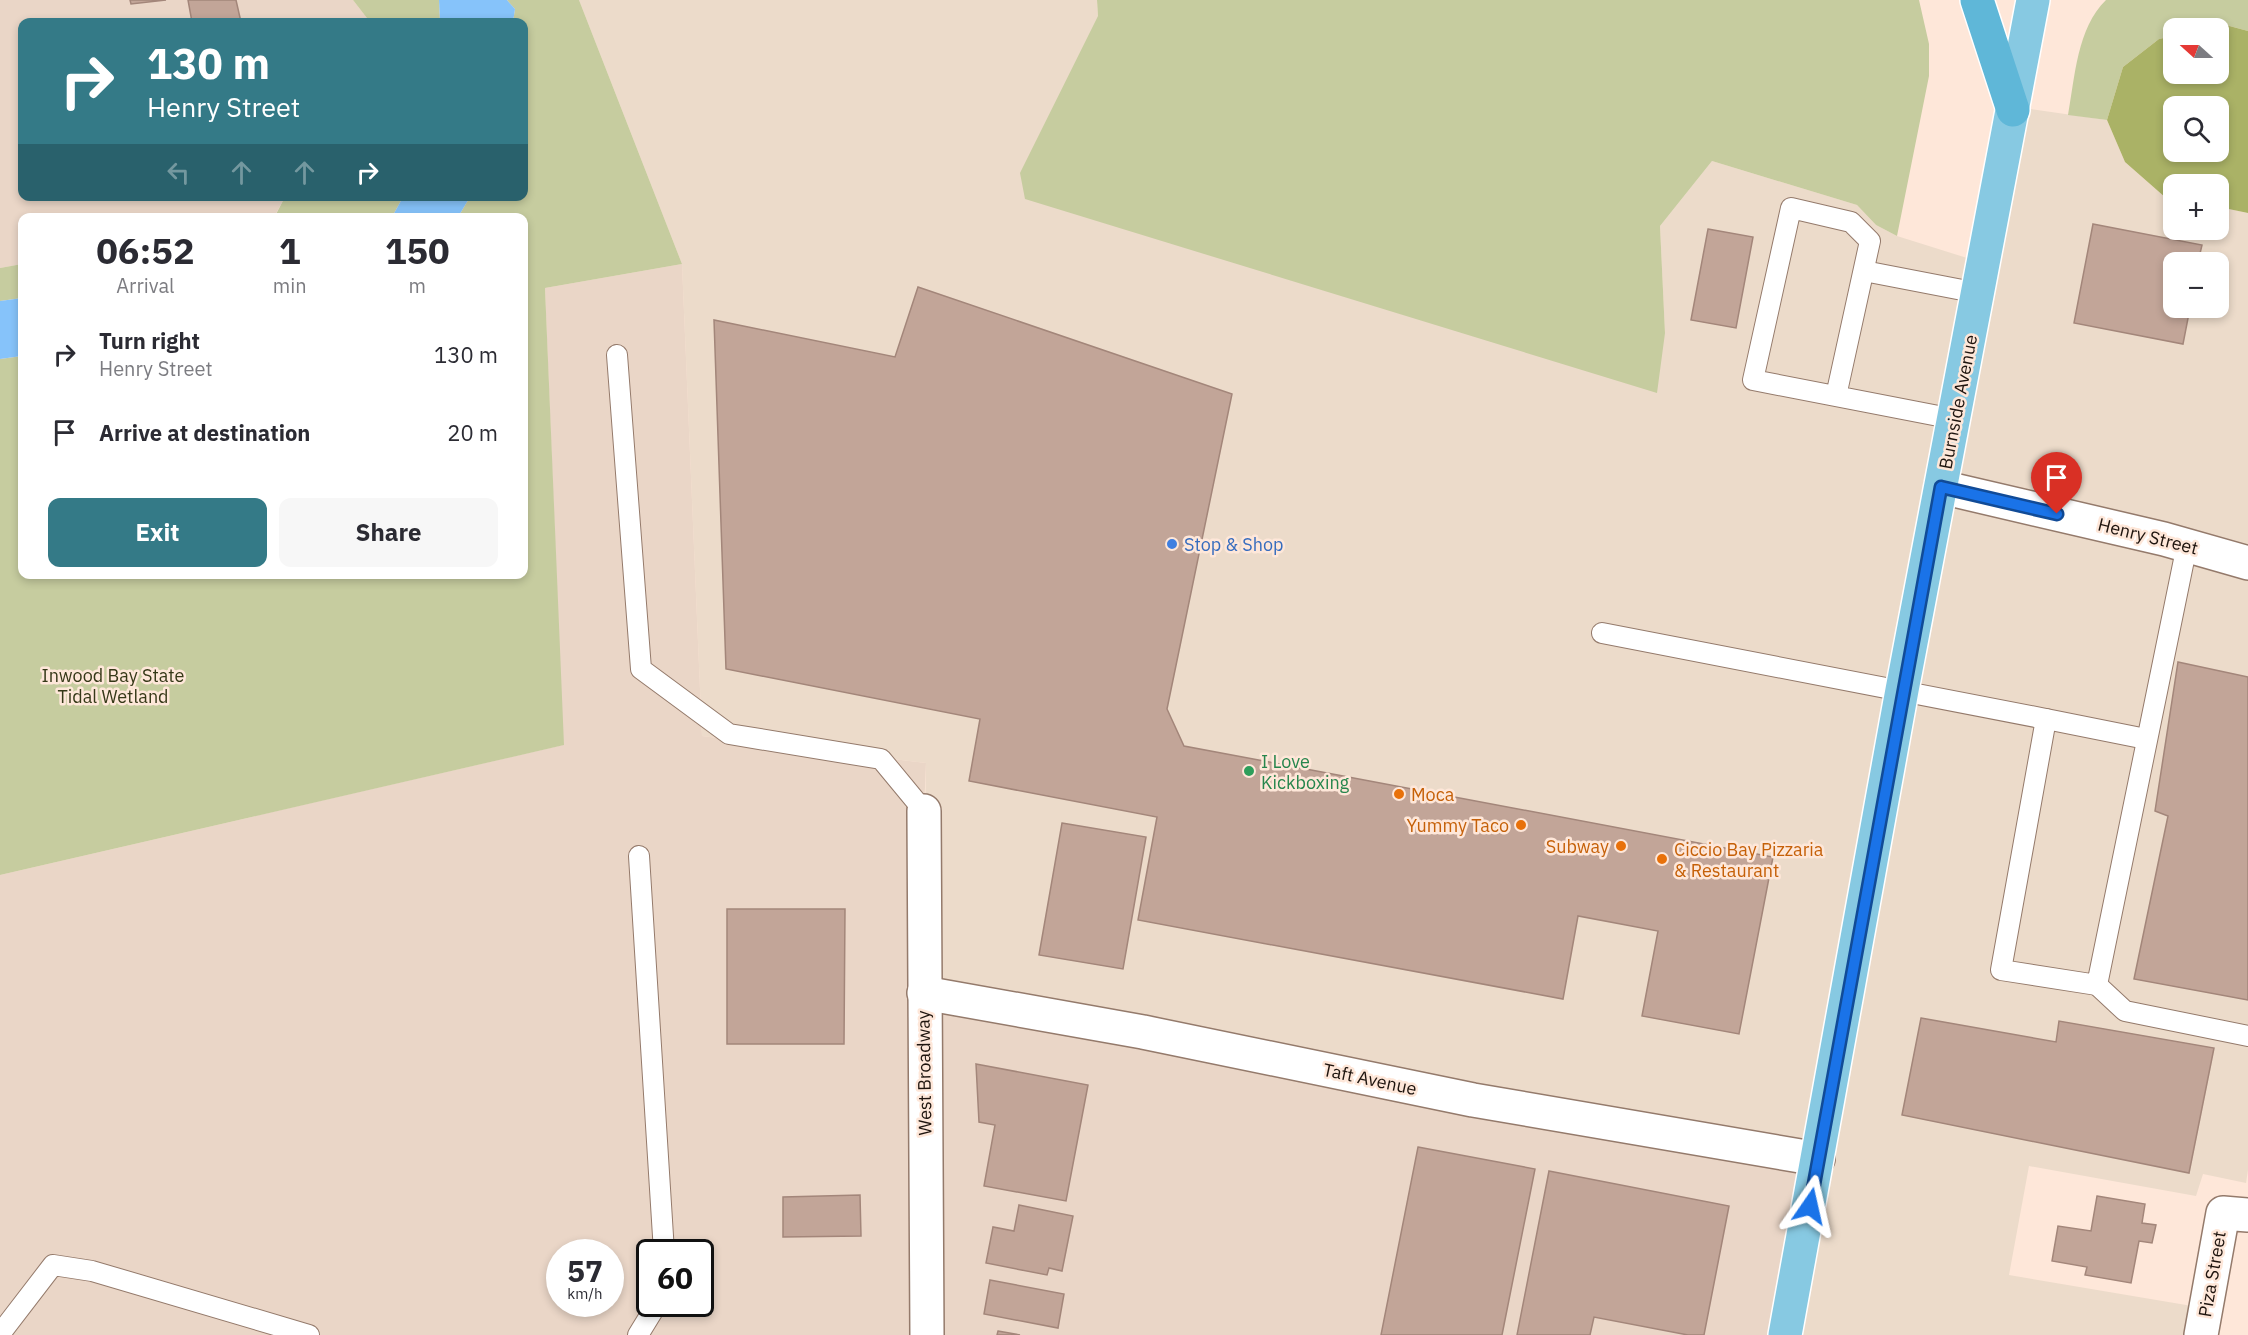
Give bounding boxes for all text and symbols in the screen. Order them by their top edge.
north arrow [2163,18,2229,84]
map controls [2163,18,2229,318]
text: 130 m [147,36,270,91]
icon: right [48,42,126,120]
text: Henry Street [147,89,300,124]
button: search [2163,96,2229,162]
icon: left [162,156,195,189]
icon: ahead [225,156,258,189]
icon: ahead [288,156,321,189]
icon: right [351,156,384,189]
button: + [2163,174,2229,240]
text: 06:52 [96,227,195,274]
text: 1 [279,227,301,274]
text: 150 [385,227,450,274]
button: − [2163,252,2229,318]
text: Arrival [116,272,175,299]
text: min [273,272,307,299]
text: m [409,272,426,299]
text: Turn right [99,326,200,355]
street label: Burnside Avenue [1934,333,1982,471]
icon: right [48,338,81,371]
text: 130 m [434,340,498,369]
text: Henry Street [99,355,213,382]
icon: arrive [48,416,81,449]
text: Arrive at destination [99,418,310,447]
text: 20 m [447,418,498,447]
pin [2031,452,2082,514]
icon: arrive [2040,461,2073,494]
button: Exit [48,498,267,567]
button: Share [279,498,498,567]
street label: Henry Street [2096,512,2200,560]
place label: Stop & Shop [1184,533,1283,556]
marker: Stop & Shop [1165,537,1179,551]
park label: Inwood Bay State Tidal Wetland [42,664,185,708]
place label: I Love Kickboxing [1261,750,1350,794]
marker: I Love Kickboxing [1242,764,1256,778]
place label: Moca [1411,783,1455,806]
marker: Moca [1392,787,1406,801]
place label: Yummy Taco [1406,814,1509,837]
marker: Yummy Taco [1514,818,1528,832]
place label: Subway [1546,835,1609,858]
place label: Ciccio Bay Pizzaria & Restaurant [1674,838,1824,882]
marker: Subway [1614,839,1628,853]
marker: Ciccio Bay Pizzaria & Restaurant [1655,852,1669,866]
street label: West Broadway [911,1010,937,1136]
street label: Taft Avenue [1321,1058,1419,1100]
position arrow [1778,1174,1842,1238]
street label: Piza Street [2193,1229,2231,1319]
speed limit sign: 60 [636,1239,714,1317]
text: 57 [567,1251,603,1290]
text: km/h [567,1284,603,1303]

